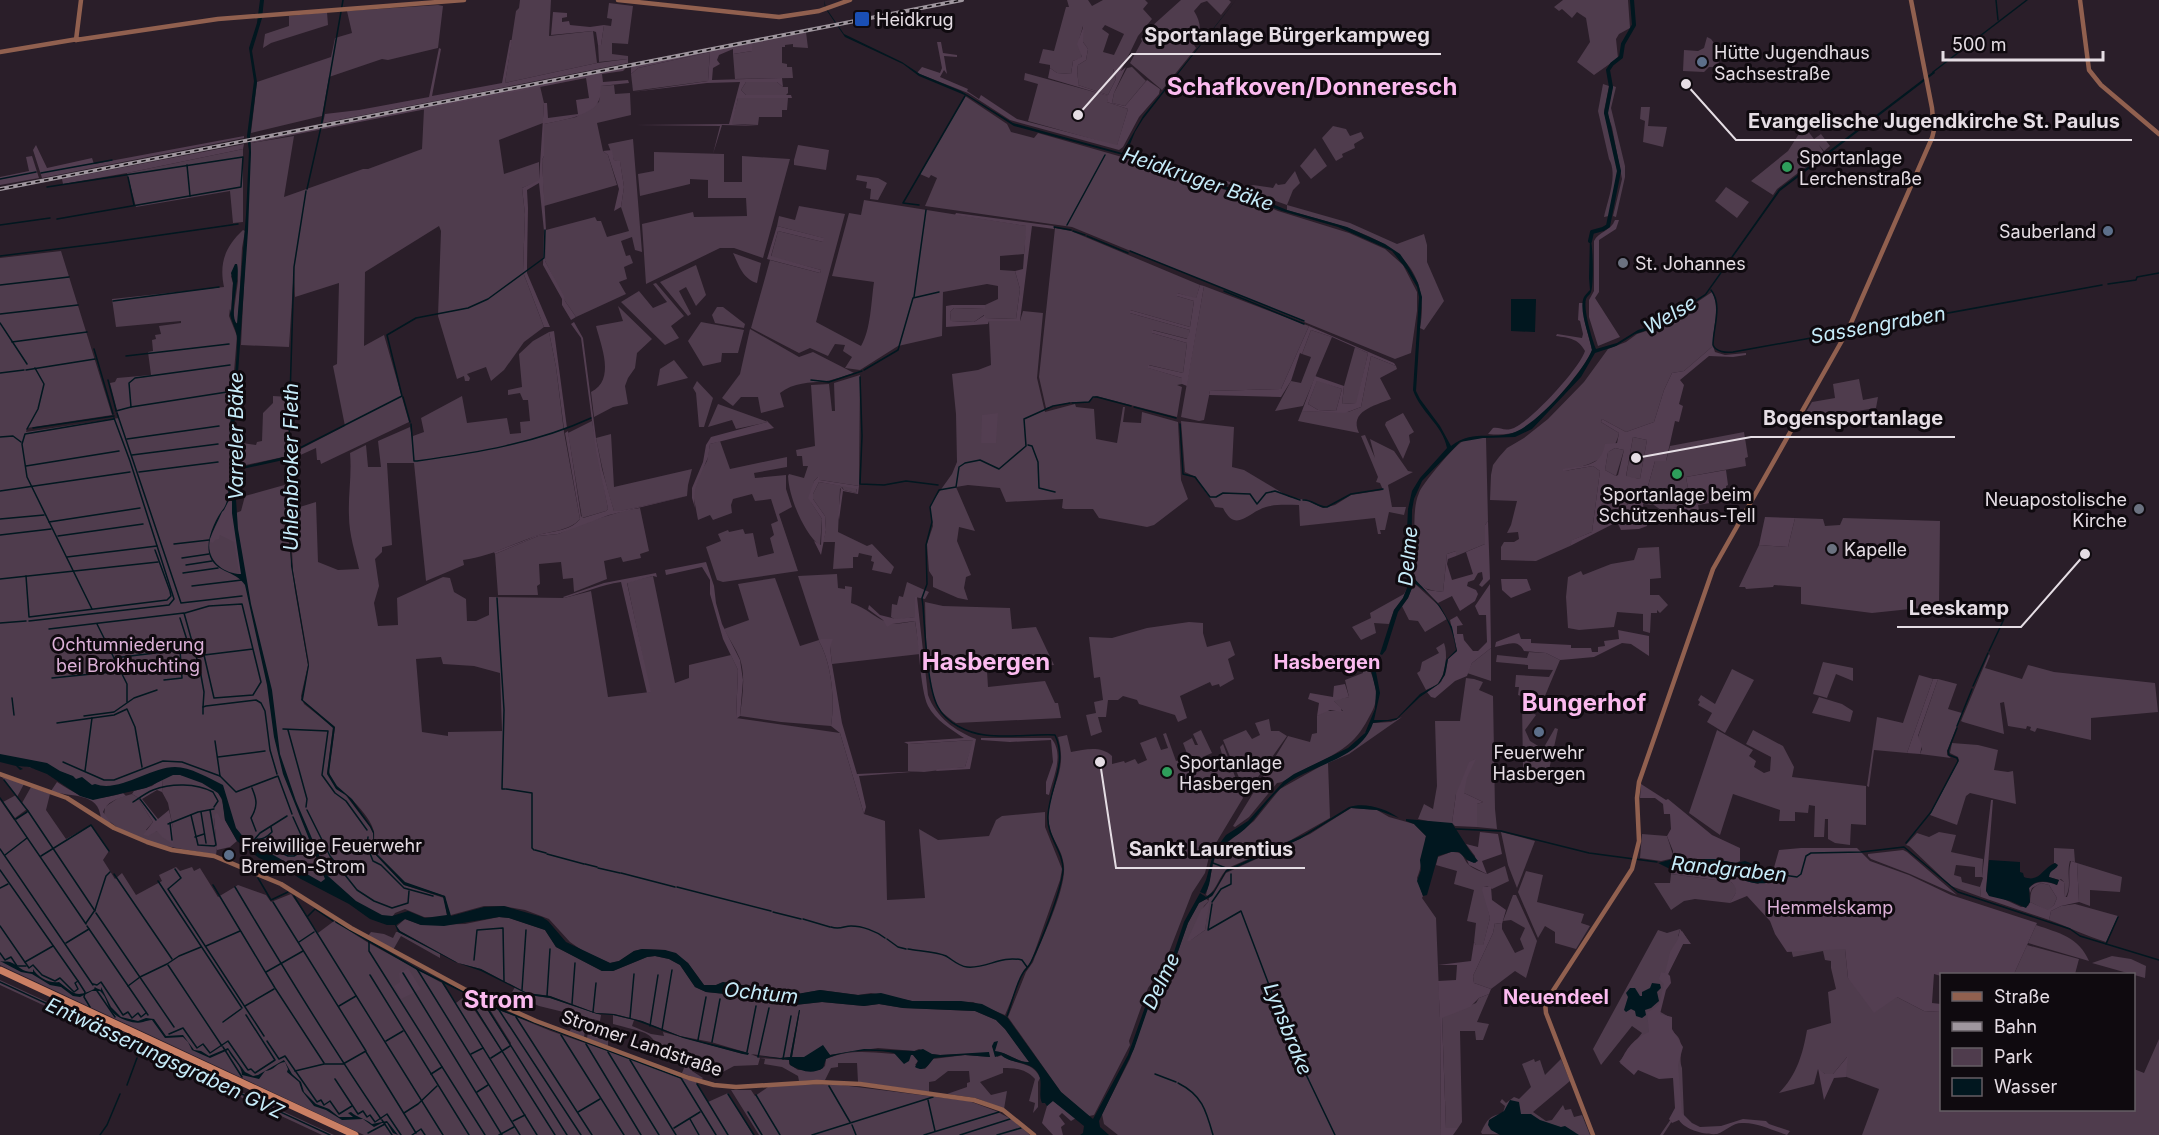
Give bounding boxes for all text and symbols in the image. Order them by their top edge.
place label: Heidkrug [876,9,954,30]
marker: Heidkrug [853,10,871,28]
callout: Sportanlage Bürgerkampweg [1132,16,1441,54]
text: Sportanlage Bürgerkampweg [1144,23,1430,47]
scale bar [1943,24,2104,62]
text: 500 m [1952,34,2006,55]
place label: Hütte Jugendhaus Sachsestraße [1714,42,1870,84]
marker: Hütte Jugendhaus Sachsestraße [1695,55,1709,69]
district label: Schafkoven/Donneresch [1167,72,1457,101]
callout: Evangelische Jugendkirche St. Paulus [1736,102,2132,140]
text: Evangelische Jugendkirche St. Paulus [1748,109,2120,133]
water label: Heidkruger Bäke [1119,142,1277,216]
place label: Sportanlage Lerchenstraße [1799,147,1922,189]
marker: Sportanlage Lerchenstraße [1780,160,1794,174]
place label: Sauberland [1999,221,2096,242]
marker: Sauberland [2101,224,2115,238]
place label: St. Johannes [1635,253,1746,274]
marker: St. Johannes [1616,256,1630,270]
water label: Welse [1639,290,1701,340]
water label: Sassengraben [1809,301,1947,349]
water label: Varreler Bäke [224,372,248,500]
water label: Uhlenbroker Fleth [279,383,303,551]
callout: Bogensportanlage [1751,399,1955,437]
text: Bogensportanlage [1763,406,1943,430]
marker: Sportanlage beim Schützenhaus-Tell [1670,467,1684,481]
place label: Sportanlage beim Schützenhaus-Tell [1598,484,1756,526]
place label: Neuapostolische Kirche [1985,489,2127,531]
marker: Neuapostolische Kirche [2132,502,2146,516]
water label: Delme [1393,525,1423,587]
place label: Kapelle [1844,539,1907,560]
marker: Kapelle [1825,542,1839,556]
callout: Leeskamp [1897,589,2021,627]
text: Leeskamp [1909,596,2009,620]
park label: Ochtumniederung bei Brokhuchting [51,634,205,676]
district label: Hasbergen [922,647,1050,676]
district label: Hasbergen [1274,650,1380,674]
district label: Bungerhof [1522,688,1647,717]
marker: Feuerwehr Hasbergen [1532,725,1546,739]
place label: Feuerwehr Hasbergen [1492,742,1586,784]
place label: Sportanlage Hasbergen [1179,752,1282,794]
marker: Sportanlage Hasbergen [1160,765,1174,779]
callout: Sankt Laurentius [1116,830,1305,868]
place label: Freiwillige Feuerwehr Bremen-Strom [241,835,422,877]
text: Sankt Laurentius [1129,837,1293,861]
marker: Freiwillige Feuerwehr Bremen-Strom [222,848,236,862]
water label: Randgraben [1670,851,1788,887]
park label: Hemmelskamp [1767,897,1893,918]
water label: Delme [1137,949,1185,1013]
legend [1940,973,2135,1111]
water label: Ochtum [723,977,799,1009]
water label: Lynsbrake [1259,979,1317,1079]
district label: Strom [464,985,534,1014]
district label: Neuendeel [1503,985,1609,1009]
text: Straße [1994,986,2050,1007]
water label: Entwässerungsgraben GVZ [42,992,288,1124]
street label: Stromer Landstraße [559,1006,725,1080]
text: Bahn [1994,1016,2037,1037]
text: Park [1994,1046,2033,1067]
text: Wasser [1994,1076,2057,1097]

